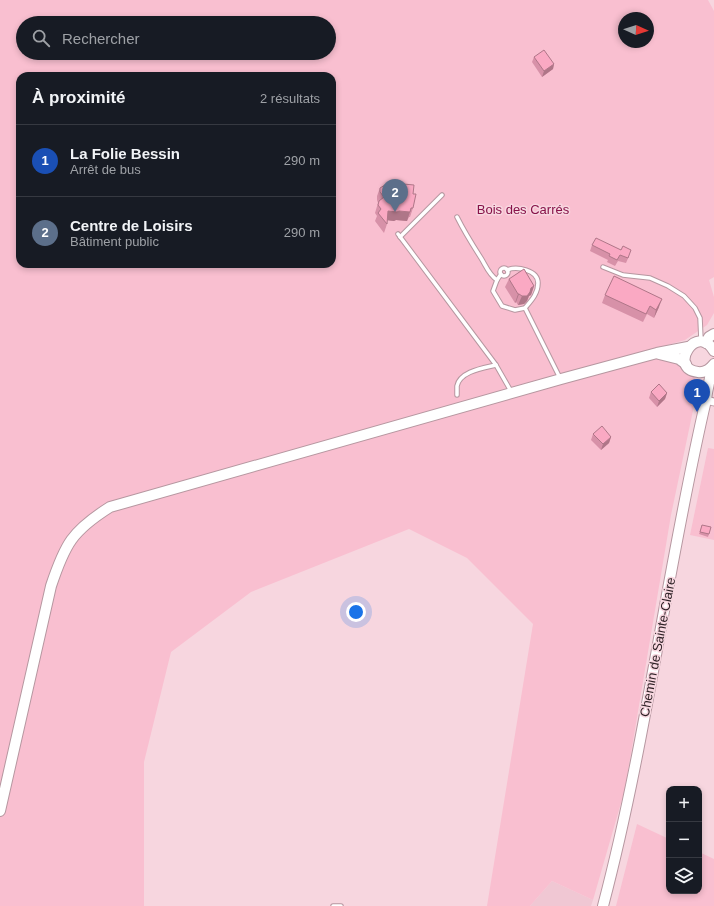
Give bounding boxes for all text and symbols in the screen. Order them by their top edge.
north arrow [618,12,654,48]
search box [16,16,336,60]
icon: search [30,27,52,49]
text: Rechercher [62,30,140,47]
text: À proximité [32,88,126,107]
text: 2 résultats [260,91,320,106]
text: La Folie Bessin [70,145,180,162]
text: 1 [41,153,49,168]
text: 290 m [284,153,320,168]
text: Arrêt de bus [70,162,141,177]
pin: 2 [382,179,408,212]
park label: Bois des Carrés [477,202,570,217]
text: Centre de Loisirs [70,217,193,234]
text: 2 [41,225,49,240]
text: 290 m [284,225,320,240]
text: Bâtiment public [70,234,159,249]
pin: 1 [684,379,710,412]
street label: Chemin de Sainte-Claire [637,576,678,718]
your location [346,602,366,622]
map controls [666,786,702,894]
button: + [666,786,702,822]
button: − [666,822,702,858]
button: layers [666,858,702,894]

